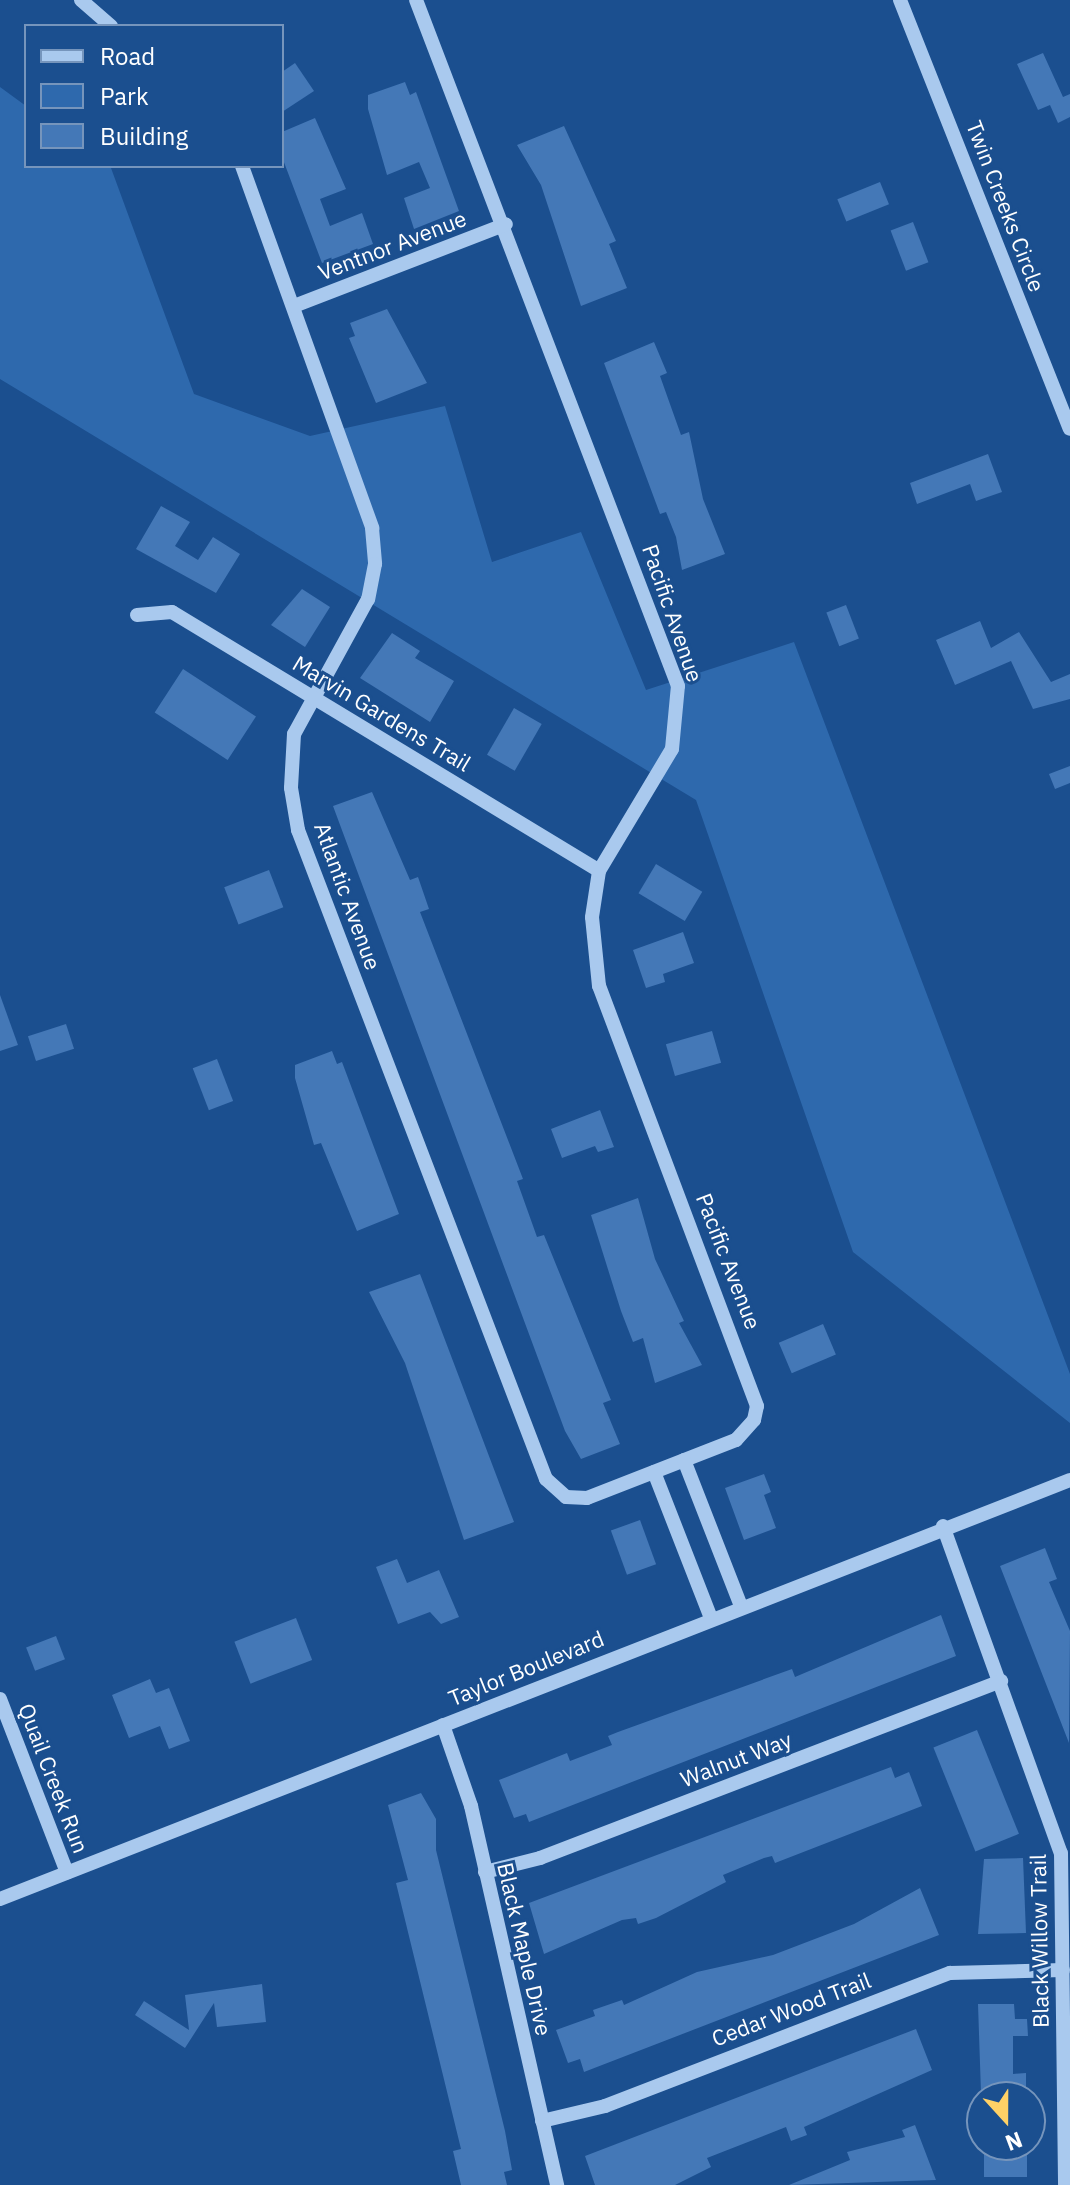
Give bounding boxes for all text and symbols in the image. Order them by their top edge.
legend [24,24,284,168]
text: Road [100,40,155,72]
text: Park [100,80,149,112]
street label: Twin Creeks Circle [961,117,1051,295]
text: Building [100,120,188,152]
street label: Ventnor Avenue [314,205,470,285]
street label: Pacific Avenue [637,541,709,685]
street label: Marvin Gardens Trail [288,649,476,777]
street label: Atlantic Avenue [309,819,387,973]
street label: Pacific Avenue [691,1189,767,1333]
street label: Taylor Boulevard [444,1625,608,1711]
street label: Quail Creek Run [13,1699,95,1857]
street label: Walnut Way [677,1726,795,1792]
street label: Black Willow Trail [1024,1854,1054,2028]
street label: Black Maple Drive [492,1860,558,2038]
street label: Cedar Wood Trail [708,1967,874,2051]
north arrow [966,2081,1046,2161]
text: N [1001,2126,1027,2158]

